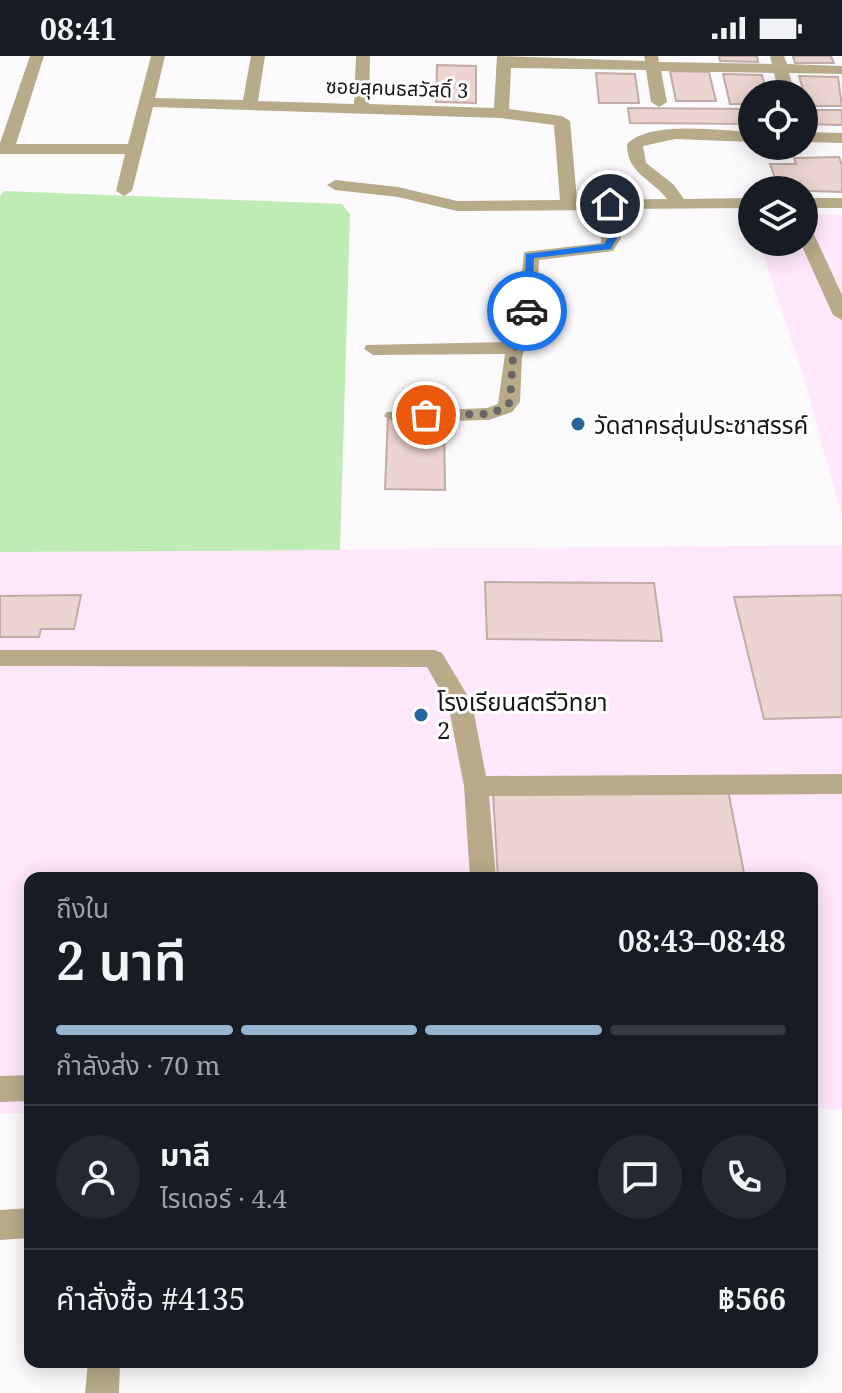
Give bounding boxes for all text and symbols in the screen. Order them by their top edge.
text: 08:41 [40,8,117,49]
street label: ซอยสุคนธสวัสดิ์ 3 [325,72,469,104]
map controls [738,80,818,256]
button: locate [738,80,818,160]
pin [576,170,644,238]
button: layers [738,176,818,256]
icon: home [588,182,632,226]
courier [487,271,567,351]
icon: car [505,289,549,333]
pin [392,381,460,449]
icon: bag [404,393,448,437]
place label: วัดสาครสุ่นประชาสรรค์ [594,408,808,441]
marker: วัดสาครสุ่นประชาสรรค์ [569,415,587,433]
place label: โรงเรียนสตรีวิทยา 2 [437,685,607,746]
marker: โรงเรียนสตรีวิทยา 2 [412,706,430,724]
text: ถึงใน [56,890,109,926]
text: 08:43–08:48 [618,920,786,961]
text: 2 นาที [56,924,187,995]
text: กำลังส่ง · 70 m [56,1047,220,1083]
text: มาลี [160,1134,210,1175]
button: person [56,1135,140,1219]
button: chat [598,1135,682,1219]
button: phone [702,1135,786,1219]
text: ไรเดอร์ · 4.4 [160,1180,287,1216]
text: คำสั่งซื้อ #4135 [56,1278,245,1319]
text: ฿566 [718,1278,786,1319]

